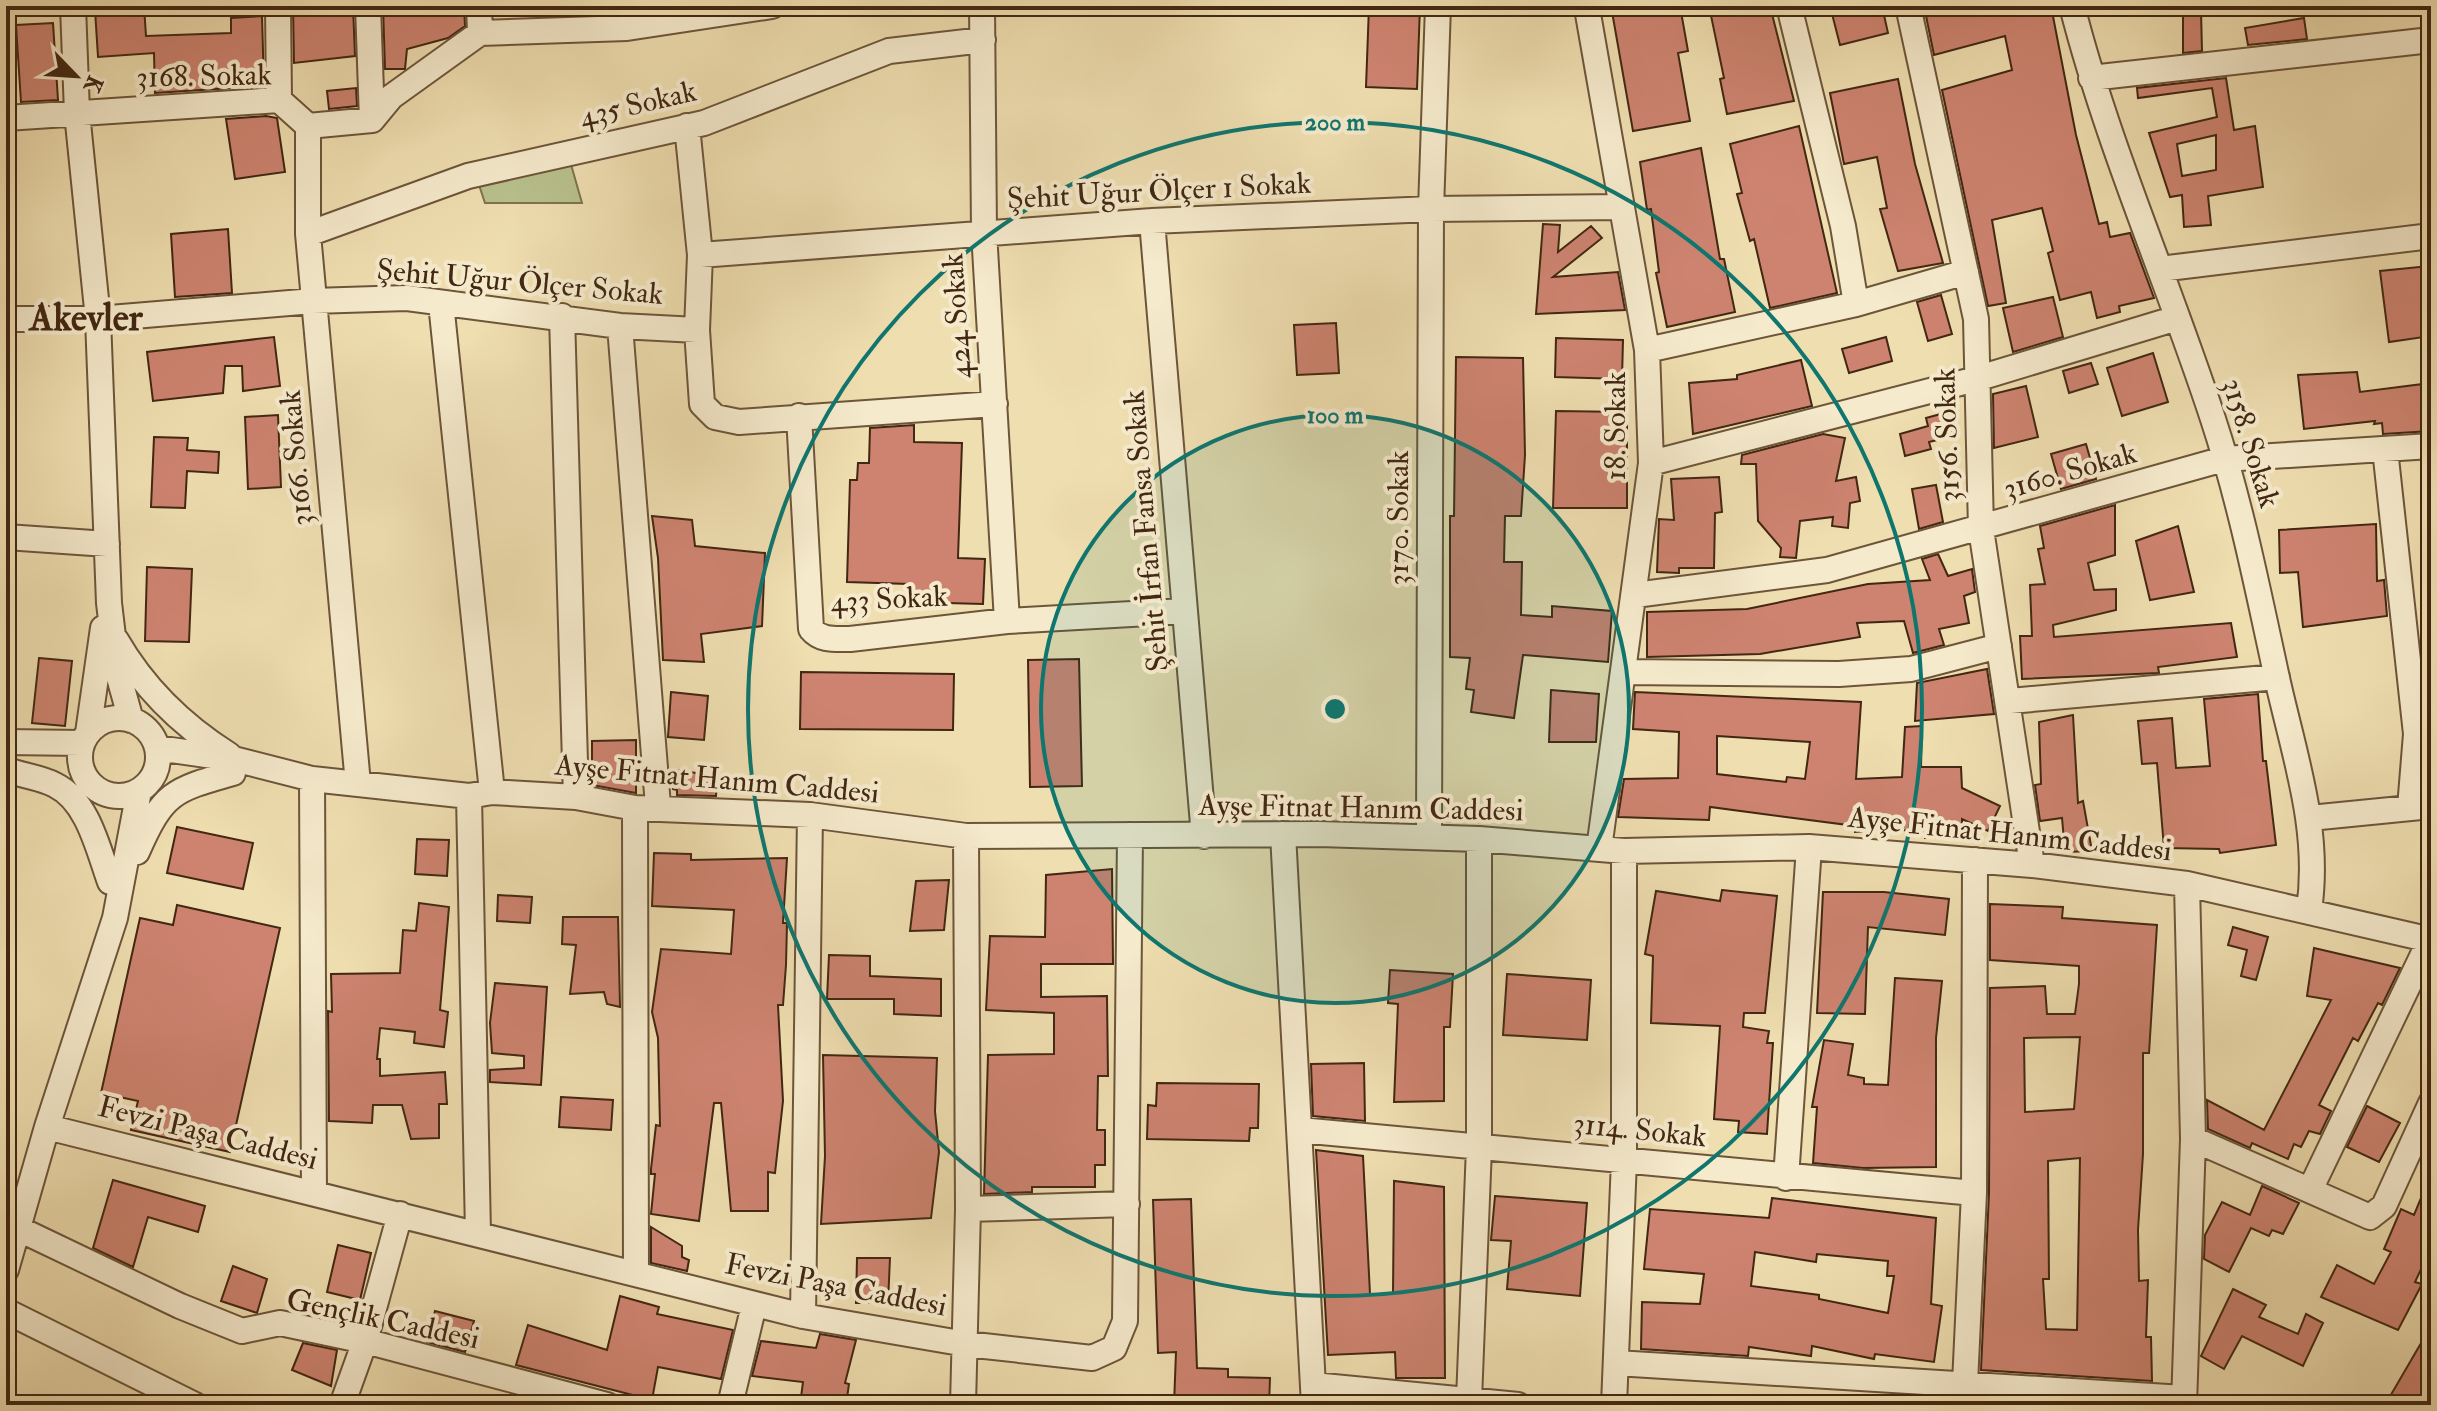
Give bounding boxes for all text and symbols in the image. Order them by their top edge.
north arrow [36,36,116,116]
street label: 3168. Sokak [136,56,272,96]
text: K [77,71,109,97]
street label: 435 Sokak [576,73,700,135]
text: 200 m [1305,107,1366,138]
street label: Şehit Uğur Ölçer 1 Sokak [1006,165,1312,217]
street label: Şehit Uğur Ölçer Sokak [375,251,665,313]
street label: 424 Sokak [934,252,980,380]
district label: Akevler [27,294,144,342]
street label: 3156. Sokak [1926,367,1968,503]
street label: 18. Sokak [1597,372,1634,480]
street label: 3158. Sokak [2214,374,2288,512]
street label: 3166. Sokak [272,389,320,527]
street label: Şehit İrfan Fansa Sokak [1115,389,1177,673]
text: 100 m [1307,400,1364,431]
street label: 3160. Sokak [1999,434,2141,508]
street label: 3170. Sokak [1380,450,1417,586]
street label: 433 Sokak [829,577,949,621]
centre of rings [1321,695,1349,723]
street label: Ayşe Fitnat Hanım Caddesi [552,746,881,812]
street label: Ayşe Fitnat Hanım Caddesi [1197,787,1524,829]
street label: Ayşe Fitnat Hanım Caddesi [1845,799,2174,869]
street label: Fevzi Paşa Caddesi [94,1088,322,1178]
street label: 3114. Sokak [1572,1105,1708,1155]
street label: Fevzi Paşa Caddesi [722,1245,950,1325]
street label: Gençlik Caddesi [283,1281,483,1357]

